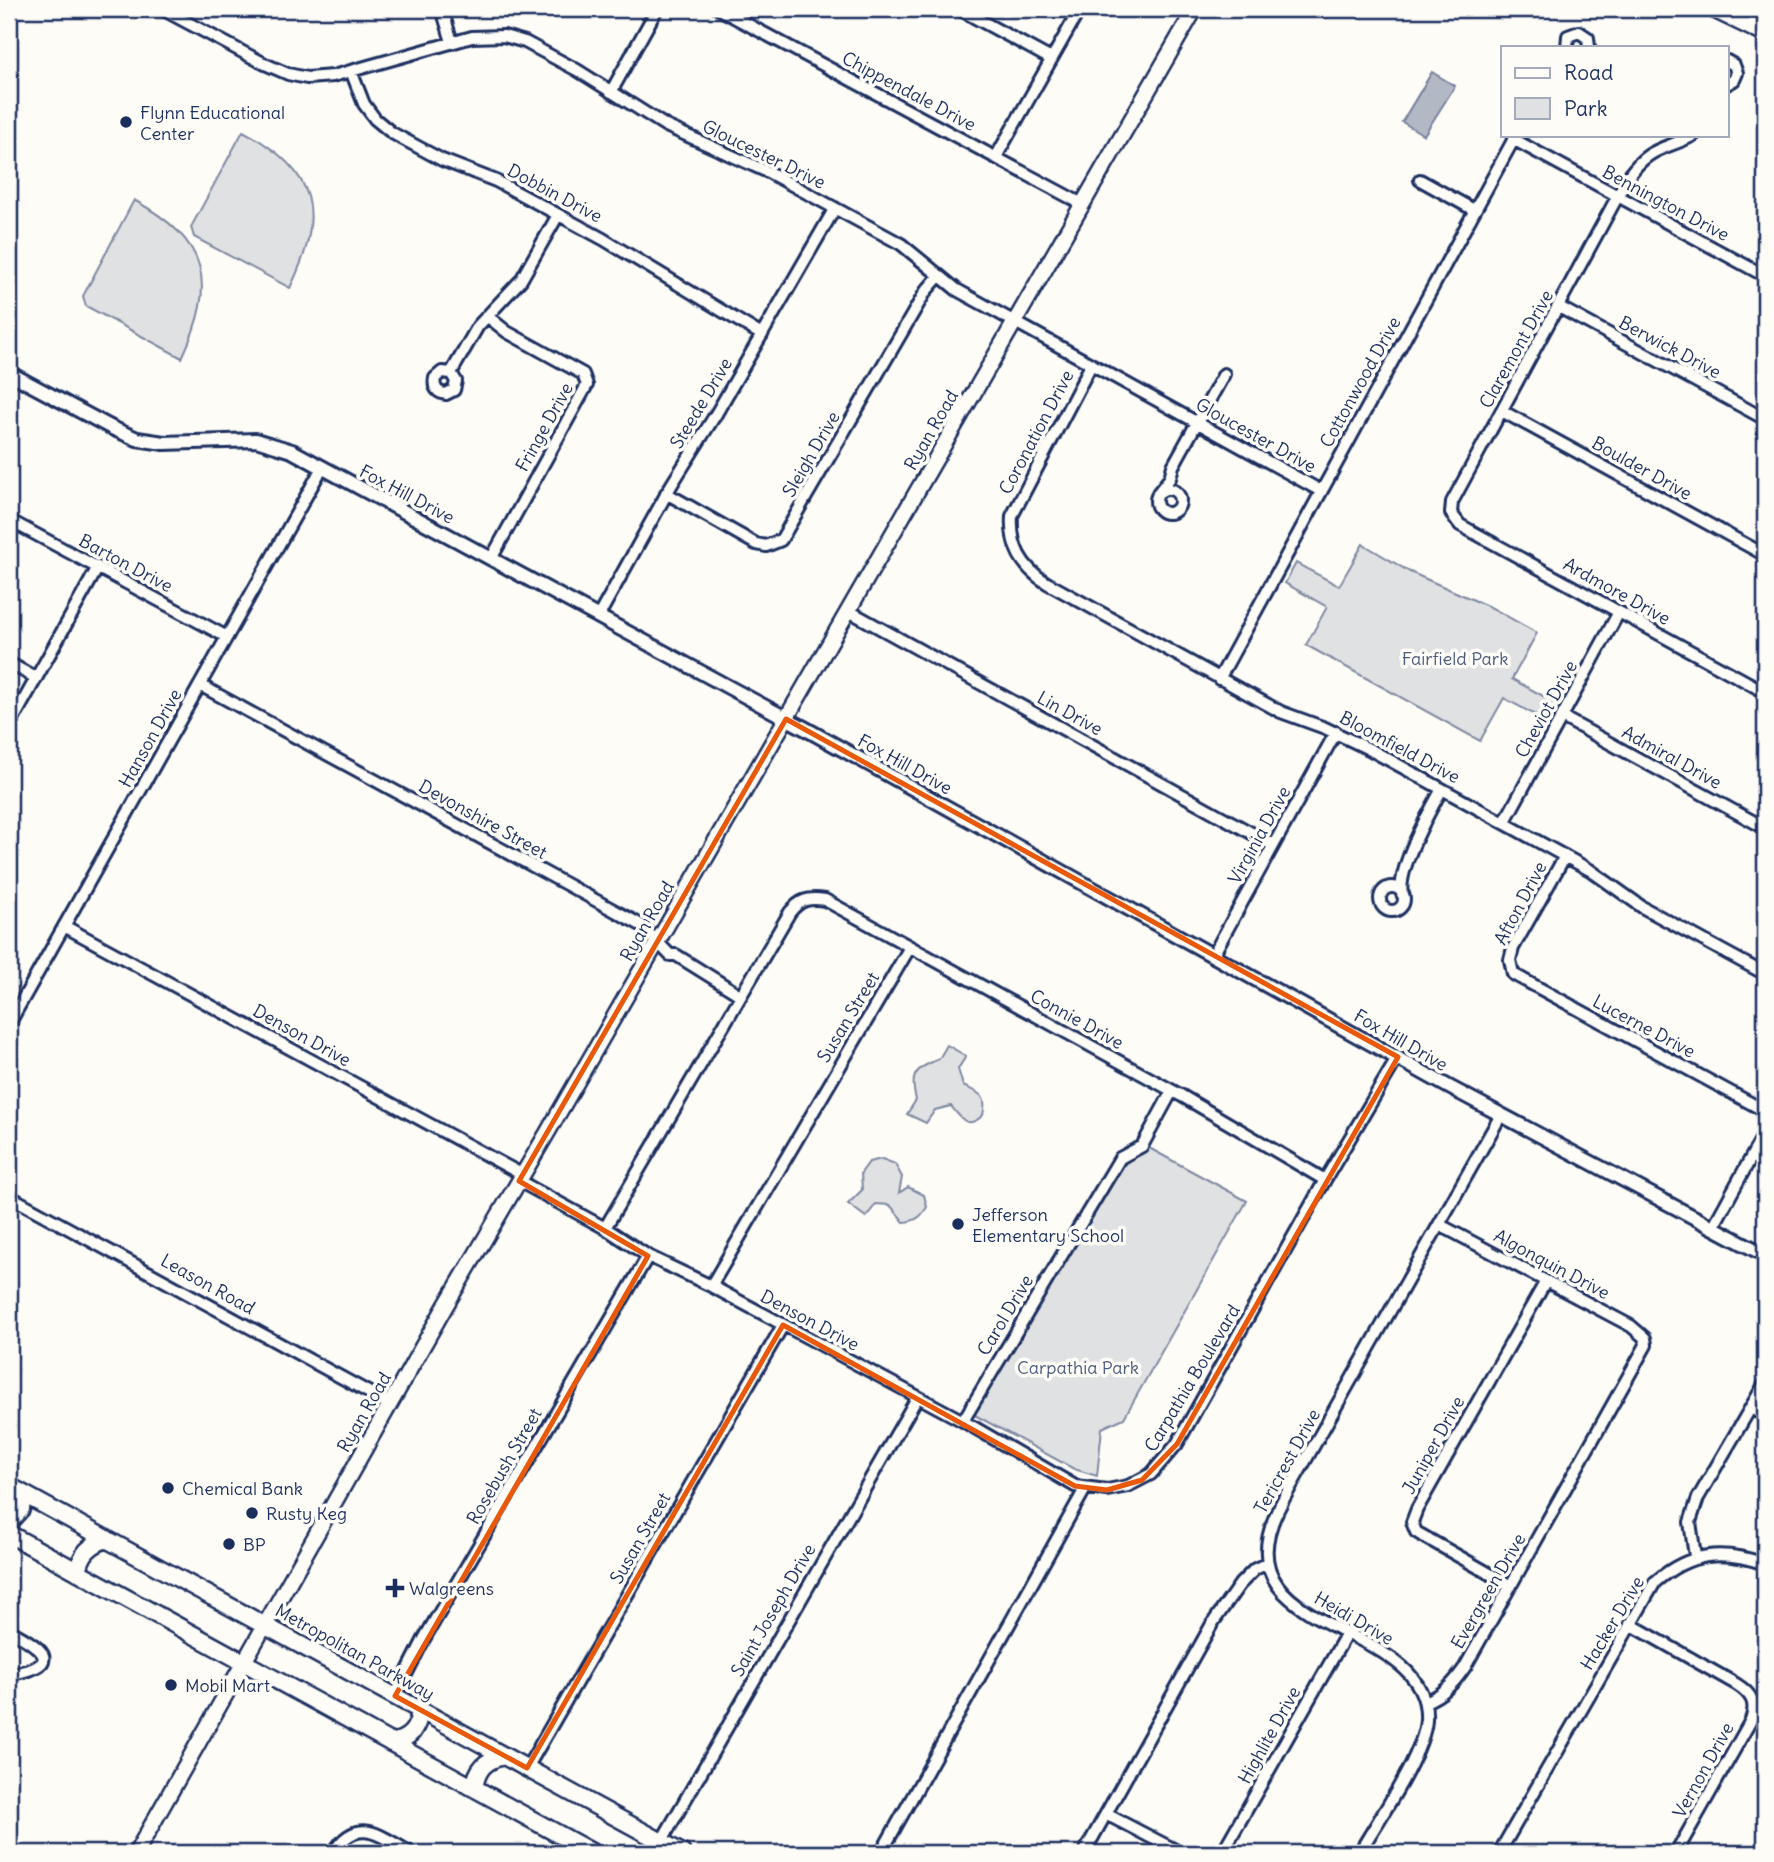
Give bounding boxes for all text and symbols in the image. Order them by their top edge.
street label: Chippendale Drive [838,46,980,136]
legend [1501,46,1728,136]
text: Road [1564,59,1613,86]
text: Park [1564,95,1607,122]
place label: Flynn Educational Center [140,101,285,145]
marker: Flynn Educational Center [118,114,134,130]
street label: Gloucester Drive [699,114,829,194]
street label: Dobbin Drive [504,158,606,228]
street label: Bennington Drive [1599,160,1733,246]
street label: Claremont Drive [1474,286,1558,412]
street label: Berwick Drive [1615,311,1725,383]
street label: Cottonwood Drive [1315,313,1405,451]
street label: Steede Drive [665,353,737,453]
street label: Coronation Drive [994,366,1078,498]
street label: Fringe Drive [510,379,578,475]
street label: Ryan Road [899,385,963,474]
street label: Gloucester Drive [1192,392,1320,478]
street label: Sleigh Drive [777,407,845,501]
street label: Boulder Drive [1588,431,1696,505]
street label: Fox Hill Drive [356,459,458,529]
street label: Barton Drive [75,529,177,597]
street label: Ardmore Drive [1560,552,1674,630]
park label: Fairfield Park [1402,647,1508,670]
street label: Cheviot Drive [1510,656,1582,762]
street label: Hanson Drive [113,685,187,791]
street label: Lin Drive [1033,686,1107,740]
street label: Bloomfield Drive [1336,706,1464,788]
street label: Admiral Drive [1618,720,1726,794]
street label: Fox Hill Drive [854,729,956,799]
street label: Devonshire Street [415,774,551,864]
street label: Virginia Drive [1223,782,1295,888]
street label: Afton Drive [1489,858,1551,948]
street label: Ryan Road [615,876,679,965]
street label: Susan Street [812,967,884,1067]
street label: Connie Drive [1026,984,1128,1054]
street label: Lucerne Drive [1589,989,1699,1063]
street label: Denson Drive [249,999,355,1071]
street label: Fox Hill Drive [1350,1004,1452,1076]
place label: Jefferson Elementary School [972,1203,1124,1247]
marker: Jefferson Elementary School [950,1216,966,1232]
street label: Algonquin Drive [1490,1224,1614,1304]
street label: Leason Road [157,1249,260,1320]
street label: Carol Drive [972,1270,1038,1360]
street label: Denson Drive [757,1284,863,1356]
street label: Carpathia Boulevard [1139,1300,1245,1456]
park label: Carpathia Park [1017,1356,1139,1379]
street label: Ryan Road [332,1367,396,1456]
street label: Juniper Drive [1397,1392,1469,1498]
street label: Rosebush Street [461,1404,547,1528]
street label: Tericrest Drive [1249,1405,1325,1517]
place label: Chemical Bank [182,1477,303,1500]
marker: Chemical Bank [160,1480,176,1496]
street label: Susan Street [605,1488,675,1588]
place label: Rusty Keg [266,1502,347,1525]
marker: Rusty Keg [244,1505,260,1521]
street label: Evergreen Drive [1446,1529,1530,1653]
place label: BP [243,1533,266,1556]
marker: BP [221,1536,237,1552]
street label: Saint Joseph Drive [726,1539,820,1681]
street label: Hacker Drive [1575,1572,1649,1674]
place label: Walgreens [409,1577,494,1600]
marker: Walgreens [387,1580,403,1596]
street label: Heidi Drive [1310,1586,1398,1650]
street label: Metropolitan Parkway [271,1599,439,1705]
place label: Mobil Mart [185,1674,270,1697]
marker: Mobil Mart [163,1677,179,1693]
street label: Highlite Drive [1233,1682,1305,1788]
street label: Vernon Drive [1667,1718,1739,1822]

